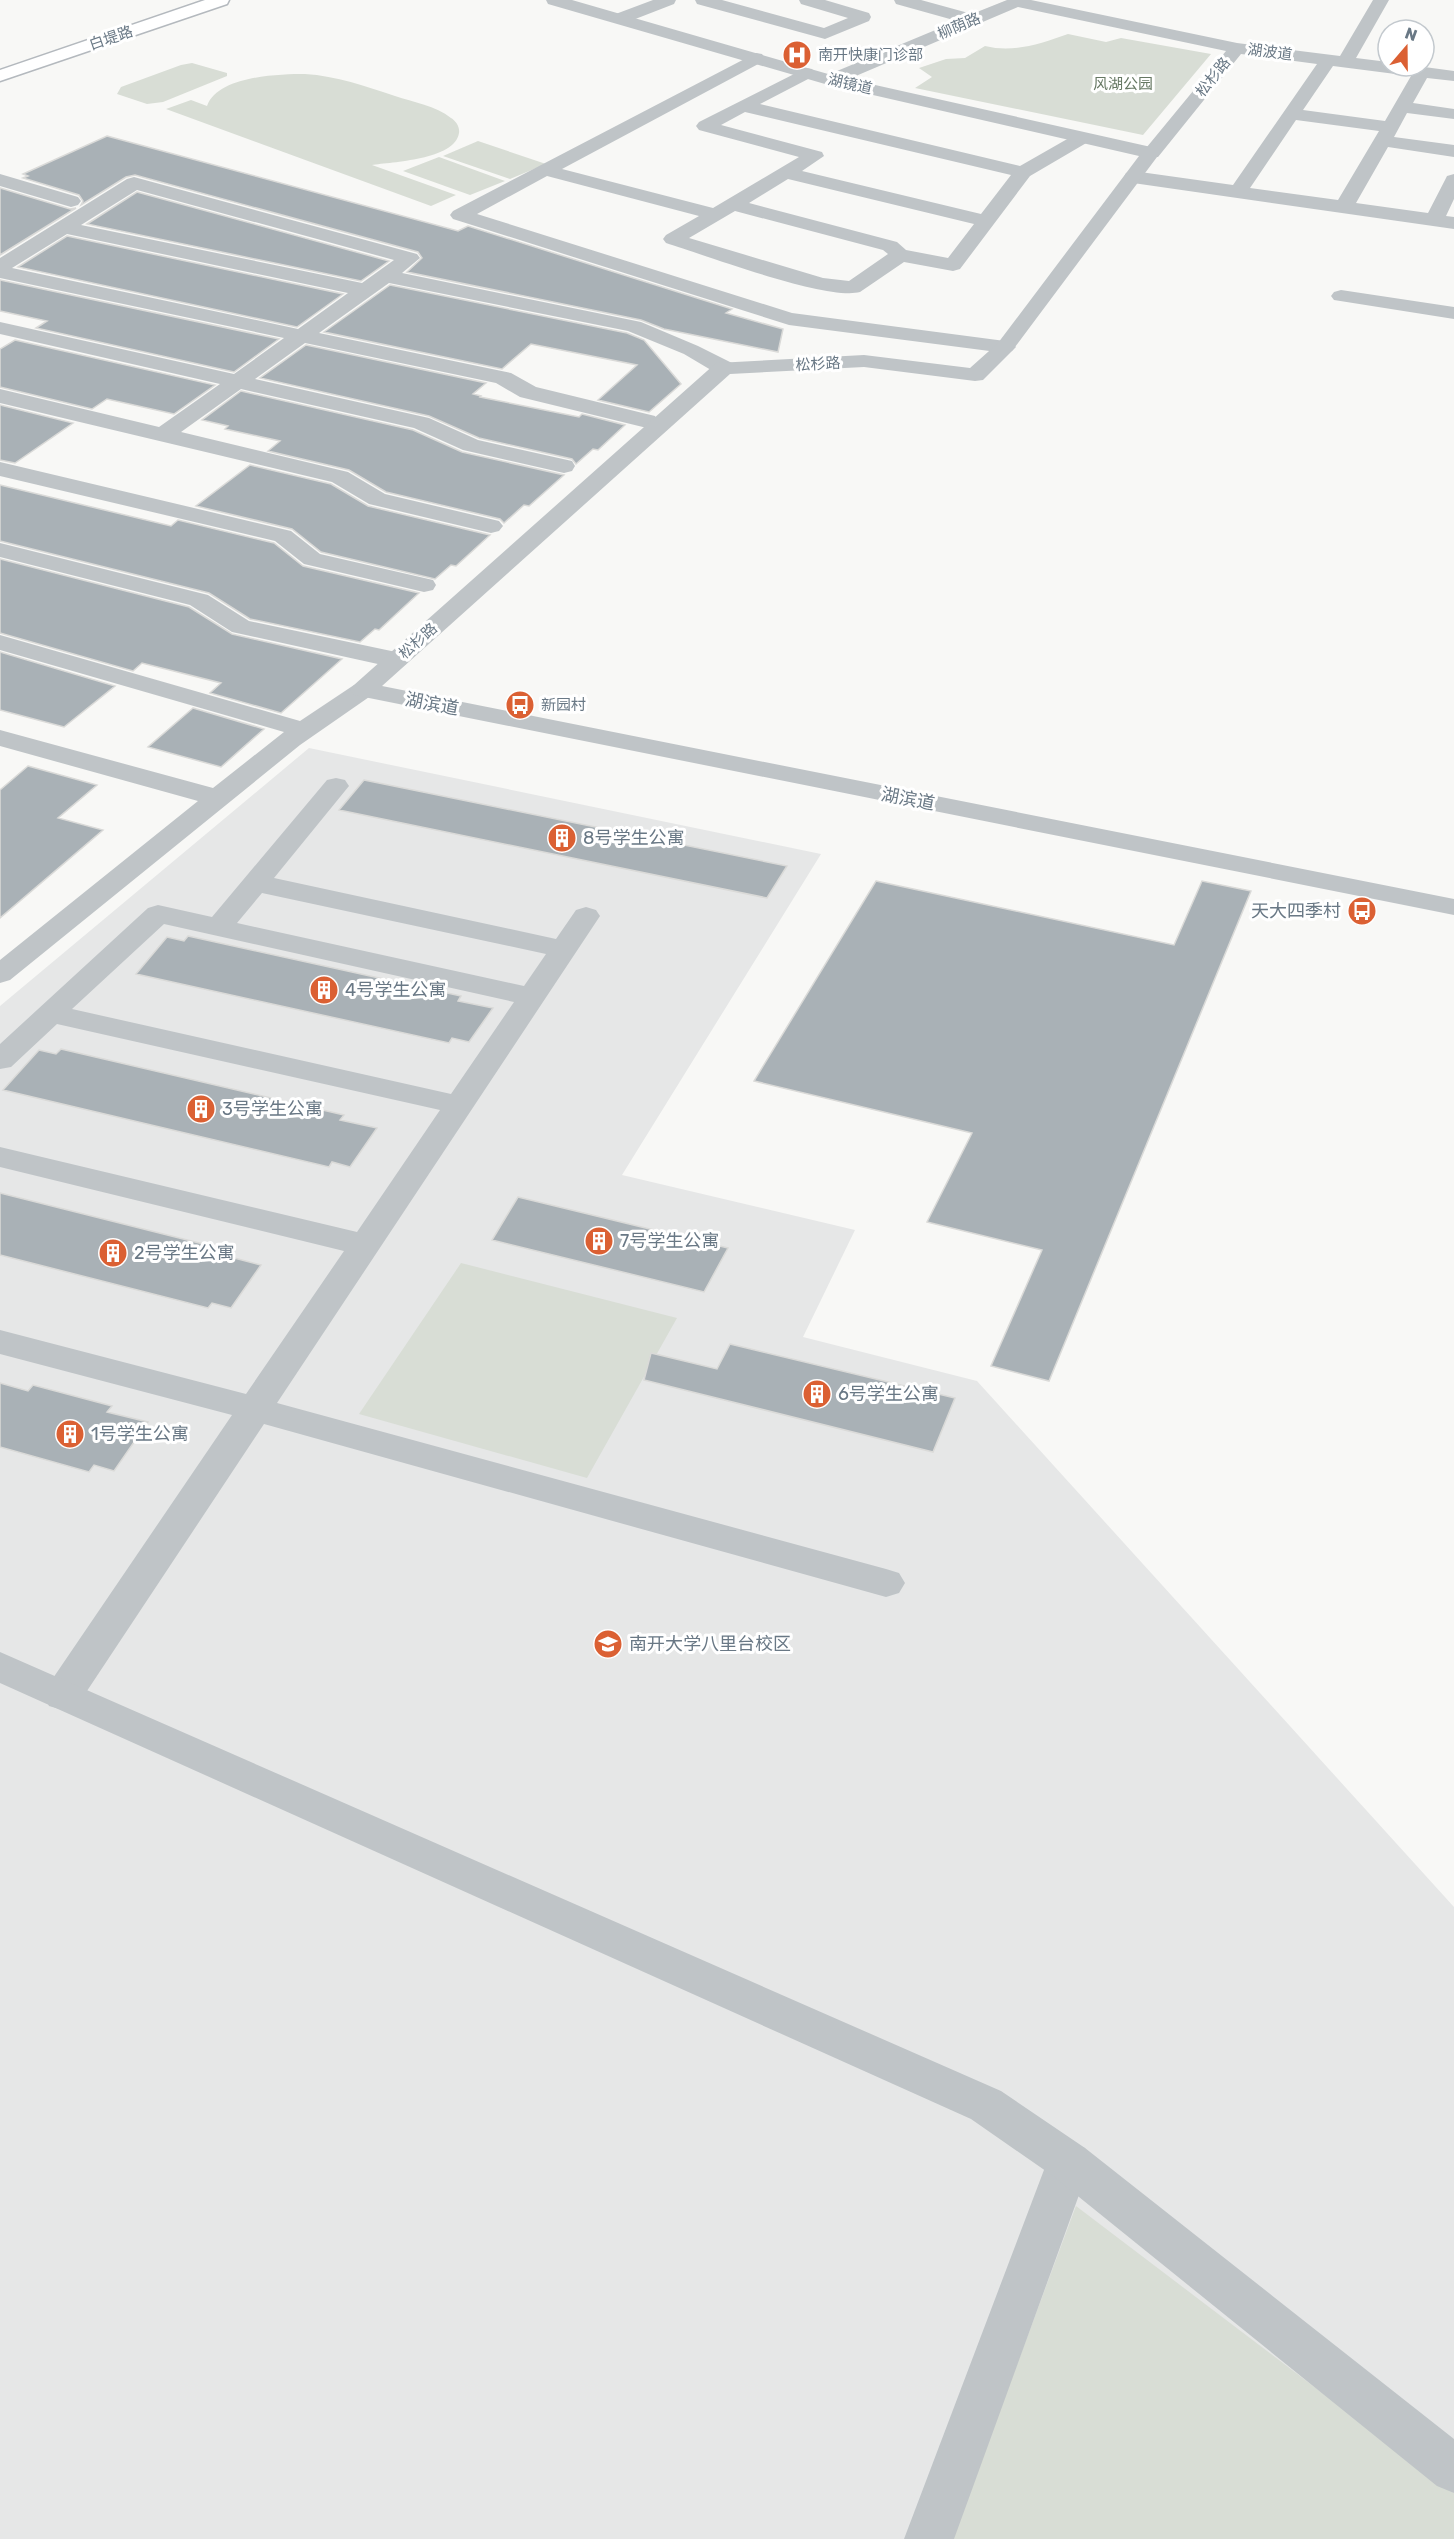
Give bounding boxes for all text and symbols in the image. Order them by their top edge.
street label: 柳荫路 [935,9,983,43]
north arrow [1376,18,1436,78]
street label: 白堤路 [87,22,135,54]
text: N [1402,23,1420,45]
hospital icon: 南开快康门诊部 [781,39,813,71]
street label: 湖波道 [1247,40,1293,64]
place label: 南开快康门诊部 [818,46,923,64]
street label: 松杉路 [1192,54,1234,100]
street label: 湖镜道 [826,70,874,98]
park label: 风湖公园 [1093,75,1153,93]
street label: 松杉路 [795,354,841,374]
street label: 松杉路 [395,619,441,663]
street label: 湖滨道 [403,688,461,720]
bus stop icon: 新园村 [504,689,536,721]
place label: 新园村 [541,696,586,714]
street label: 湖滨道 [879,783,937,815]
building icon: 8号学生公寓 [546,822,578,854]
place label: 8号学生公寓 [583,827,684,849]
bus stop icon: 天大四季村 [1346,895,1378,927]
place label: 天大四季村 [1251,900,1341,922]
building icon: 4号学生公寓 [308,974,340,1006]
place label: 4号学生公寓 [345,979,446,1001]
building icon: 3号学生公寓 [185,1093,217,1125]
place label: 3号学生公寓 [222,1098,323,1120]
building icon: 7号学生公寓 [583,1225,615,1257]
place label: 7号学生公寓 [620,1230,719,1252]
building icon: 2号学生公寓 [97,1237,129,1269]
place label: 2号学生公寓 [134,1242,235,1264]
building icon: 6号学生公寓 [801,1378,833,1410]
place label: 6号学生公寓 [838,1383,939,1405]
building icon: 1号学生公寓 [54,1418,86,1450]
place label: 1号学生公寓 [91,1423,189,1445]
school or university icon: 南开大学八里台校区 [592,1628,624,1660]
place label: 南开大学八里台校区 [629,1633,791,1655]

